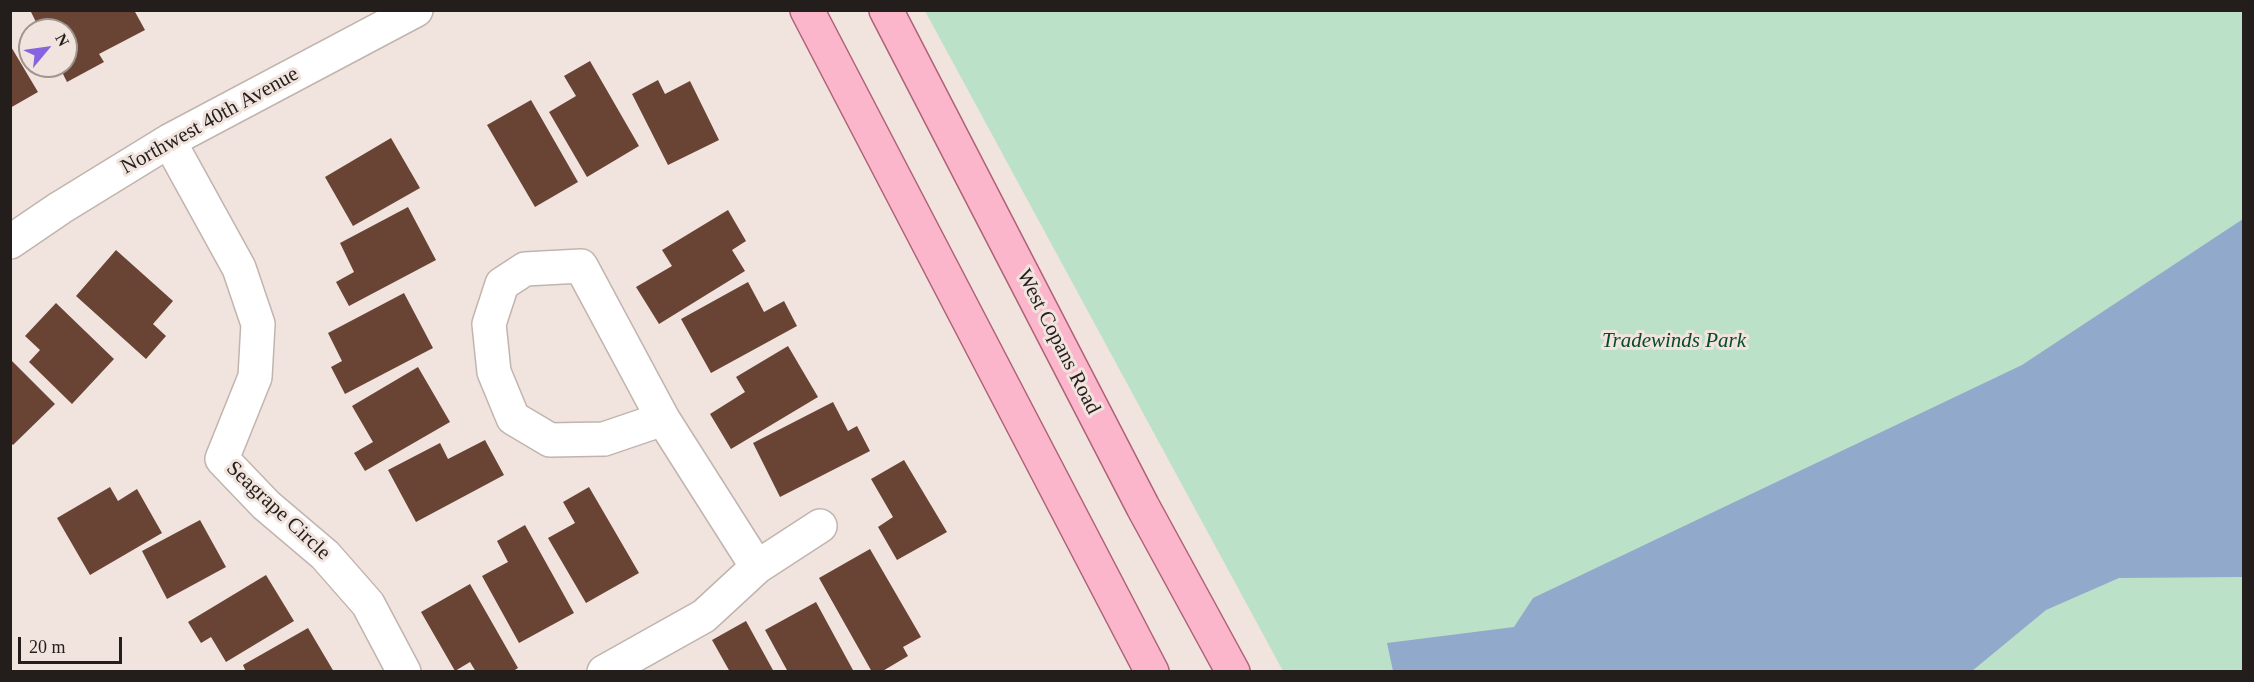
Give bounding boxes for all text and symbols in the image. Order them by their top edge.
north arrow [18,18,78,78]
text: N [52,31,73,49]
street label: Northwest 40th Avenue [117,62,303,180]
street label: West Copans Road [1011,265,1105,419]
park label: Tradewinds Park [1602,328,1746,354]
street label: Seagrape Circle [221,456,335,566]
scale bar [21,625,124,663]
text: 20 m [29,637,66,657]

